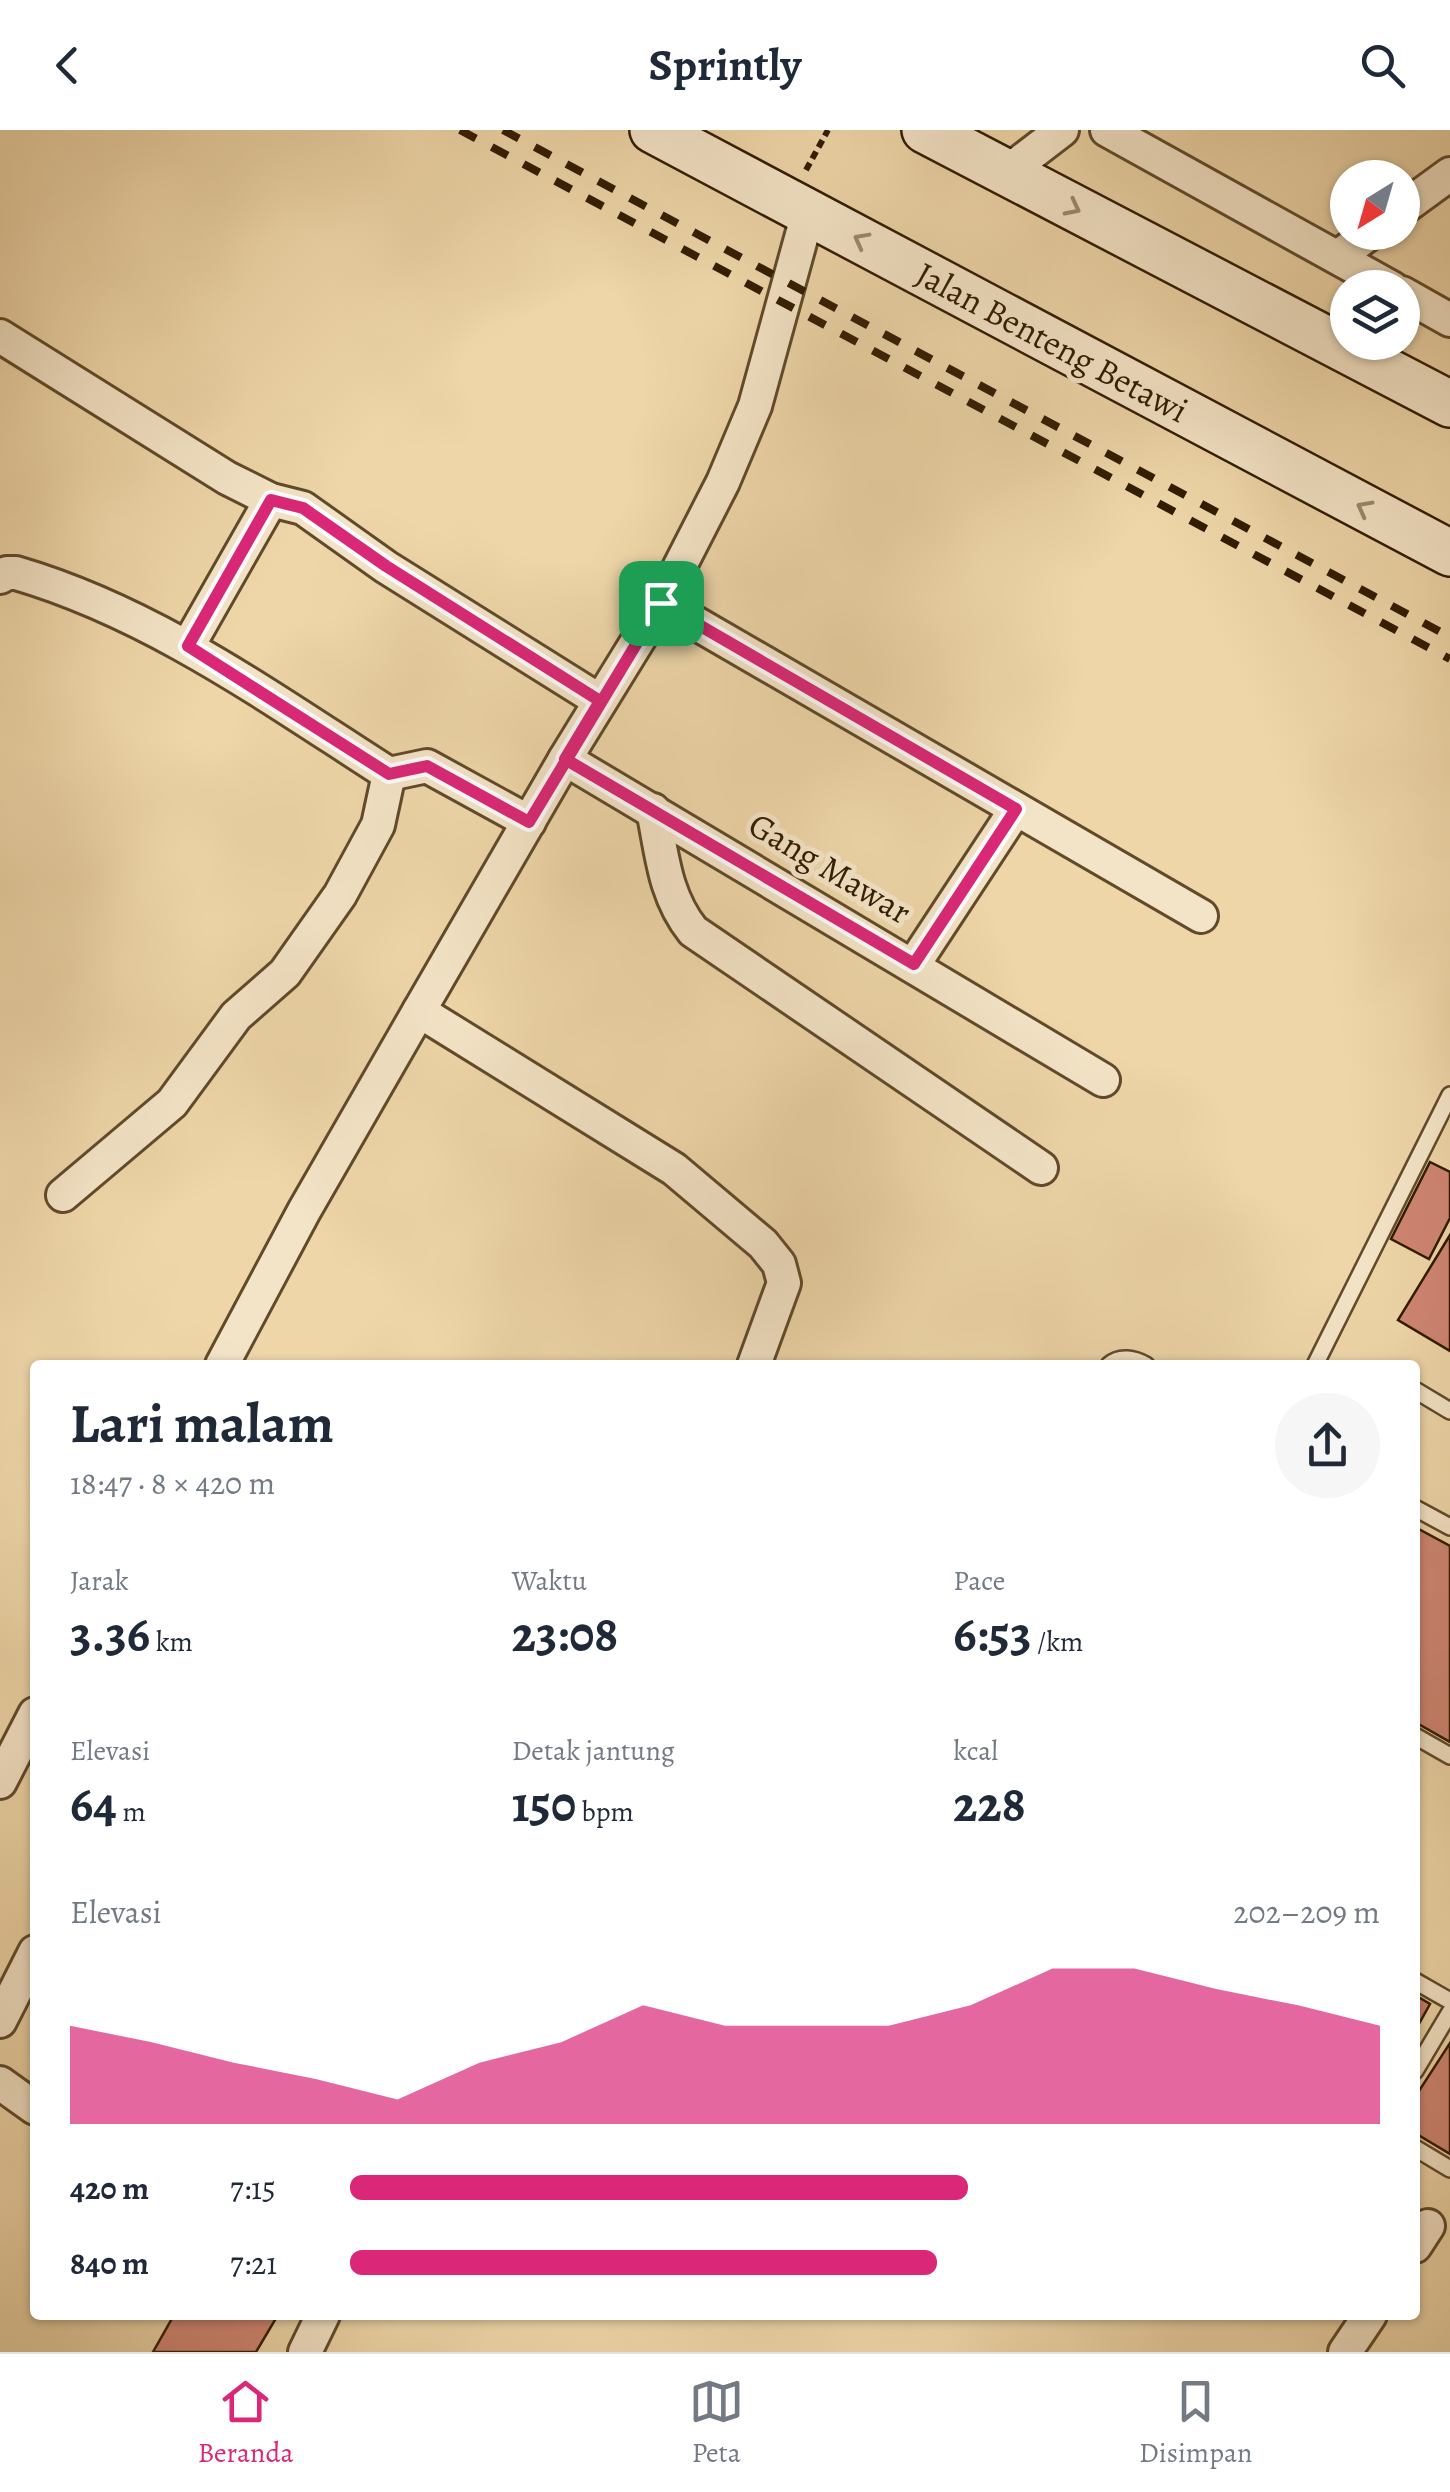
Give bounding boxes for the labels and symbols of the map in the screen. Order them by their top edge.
north arrow [1330,160,1420,250]
one-way arrow [1062,196,1080,215]
one-way arrow [853,233,871,252]
street label: Jalan Benteng Betawi [907,250,1197,434]
one-way arrow [1356,500,1374,520]
pin [619,561,704,646]
street label: Gang Mawar [740,801,920,935]

